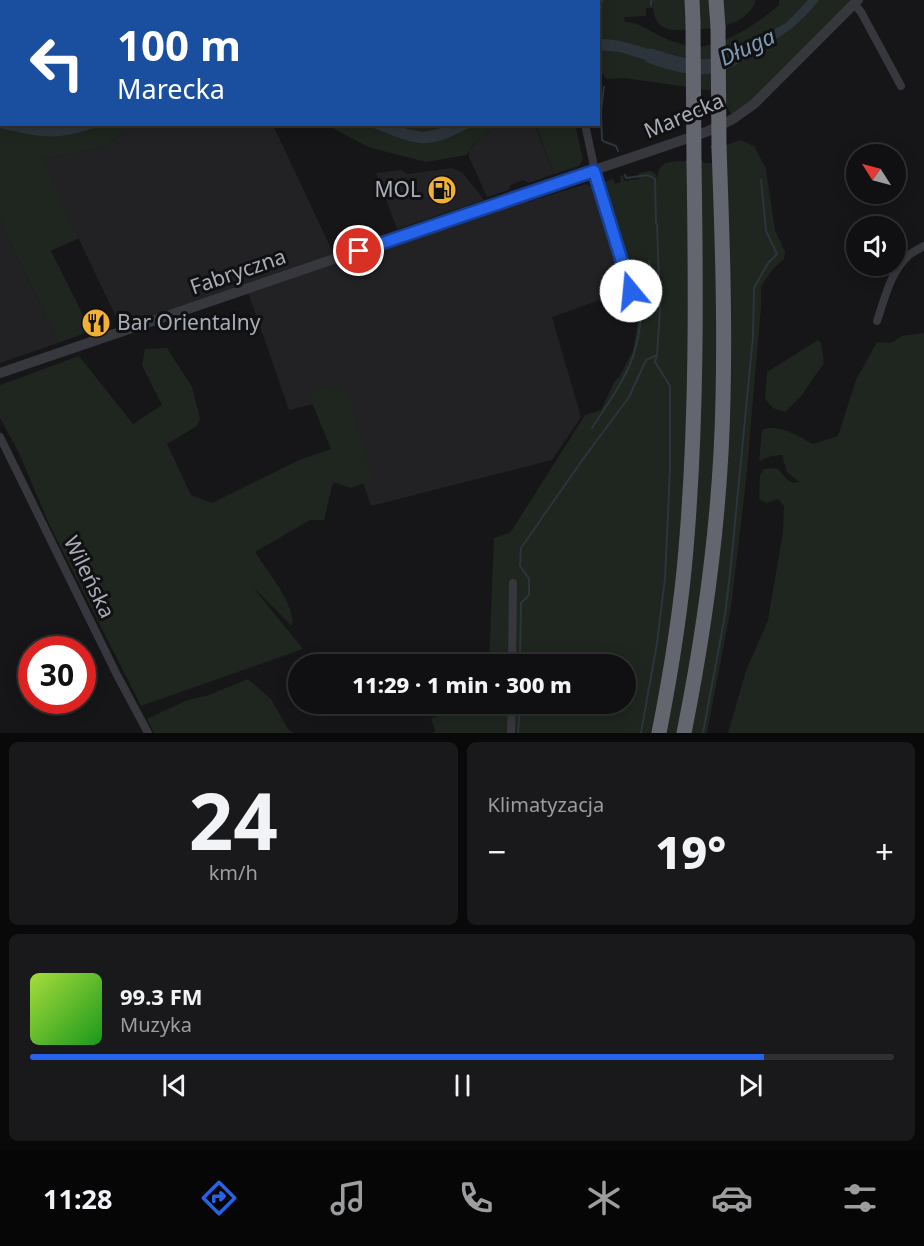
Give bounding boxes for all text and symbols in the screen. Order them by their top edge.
text: 100 m [117,16,241,73]
water label: Długa [714,20,780,72]
icon: left [18,24,96,102]
text: Marecka [117,70,225,107]
street label: Marecka [639,86,728,144]
north arrow [846,144,906,204]
map controls [846,144,906,276]
fuel station icon: MOL [426,174,458,206]
place label: MOL [375,175,421,203]
button: sound [846,216,906,276]
pin [333,225,384,276]
icon: arrive [342,234,375,267]
street label: Fabryczna [186,242,289,301]
position arrow [599,259,663,323]
restaurant icon: Bar Orientalny [80,307,112,339]
place label: Bar Orientalny [117,308,261,336]
street label: Wileńska [58,531,122,622]
speed limit sign: 30 [18,636,96,714]
text: 11:29 · 1 min · 300 m [352,669,572,699]
text: 24 [189,767,278,873]
text: Klimatyzacja [488,791,604,818]
text: 19° [655,821,726,882]
text: − [488,829,506,874]
text: + [875,829,894,874]
text: km/h [209,859,258,886]
text: 99.3 FM [120,981,202,1011]
text: Muzyka [120,1011,192,1038]
icon: previous [158,1069,191,1102]
icon: pause [446,1069,479,1102]
icon: next [734,1069,767,1102]
icon: directions [198,1177,240,1219]
icon: music [327,1177,369,1219]
icon: phone [455,1177,497,1219]
icon: climate [583,1177,625,1219]
icon: car [711,1177,753,1219]
icon: filters [839,1177,881,1219]
text: 11:28 [43,1180,112,1217]

